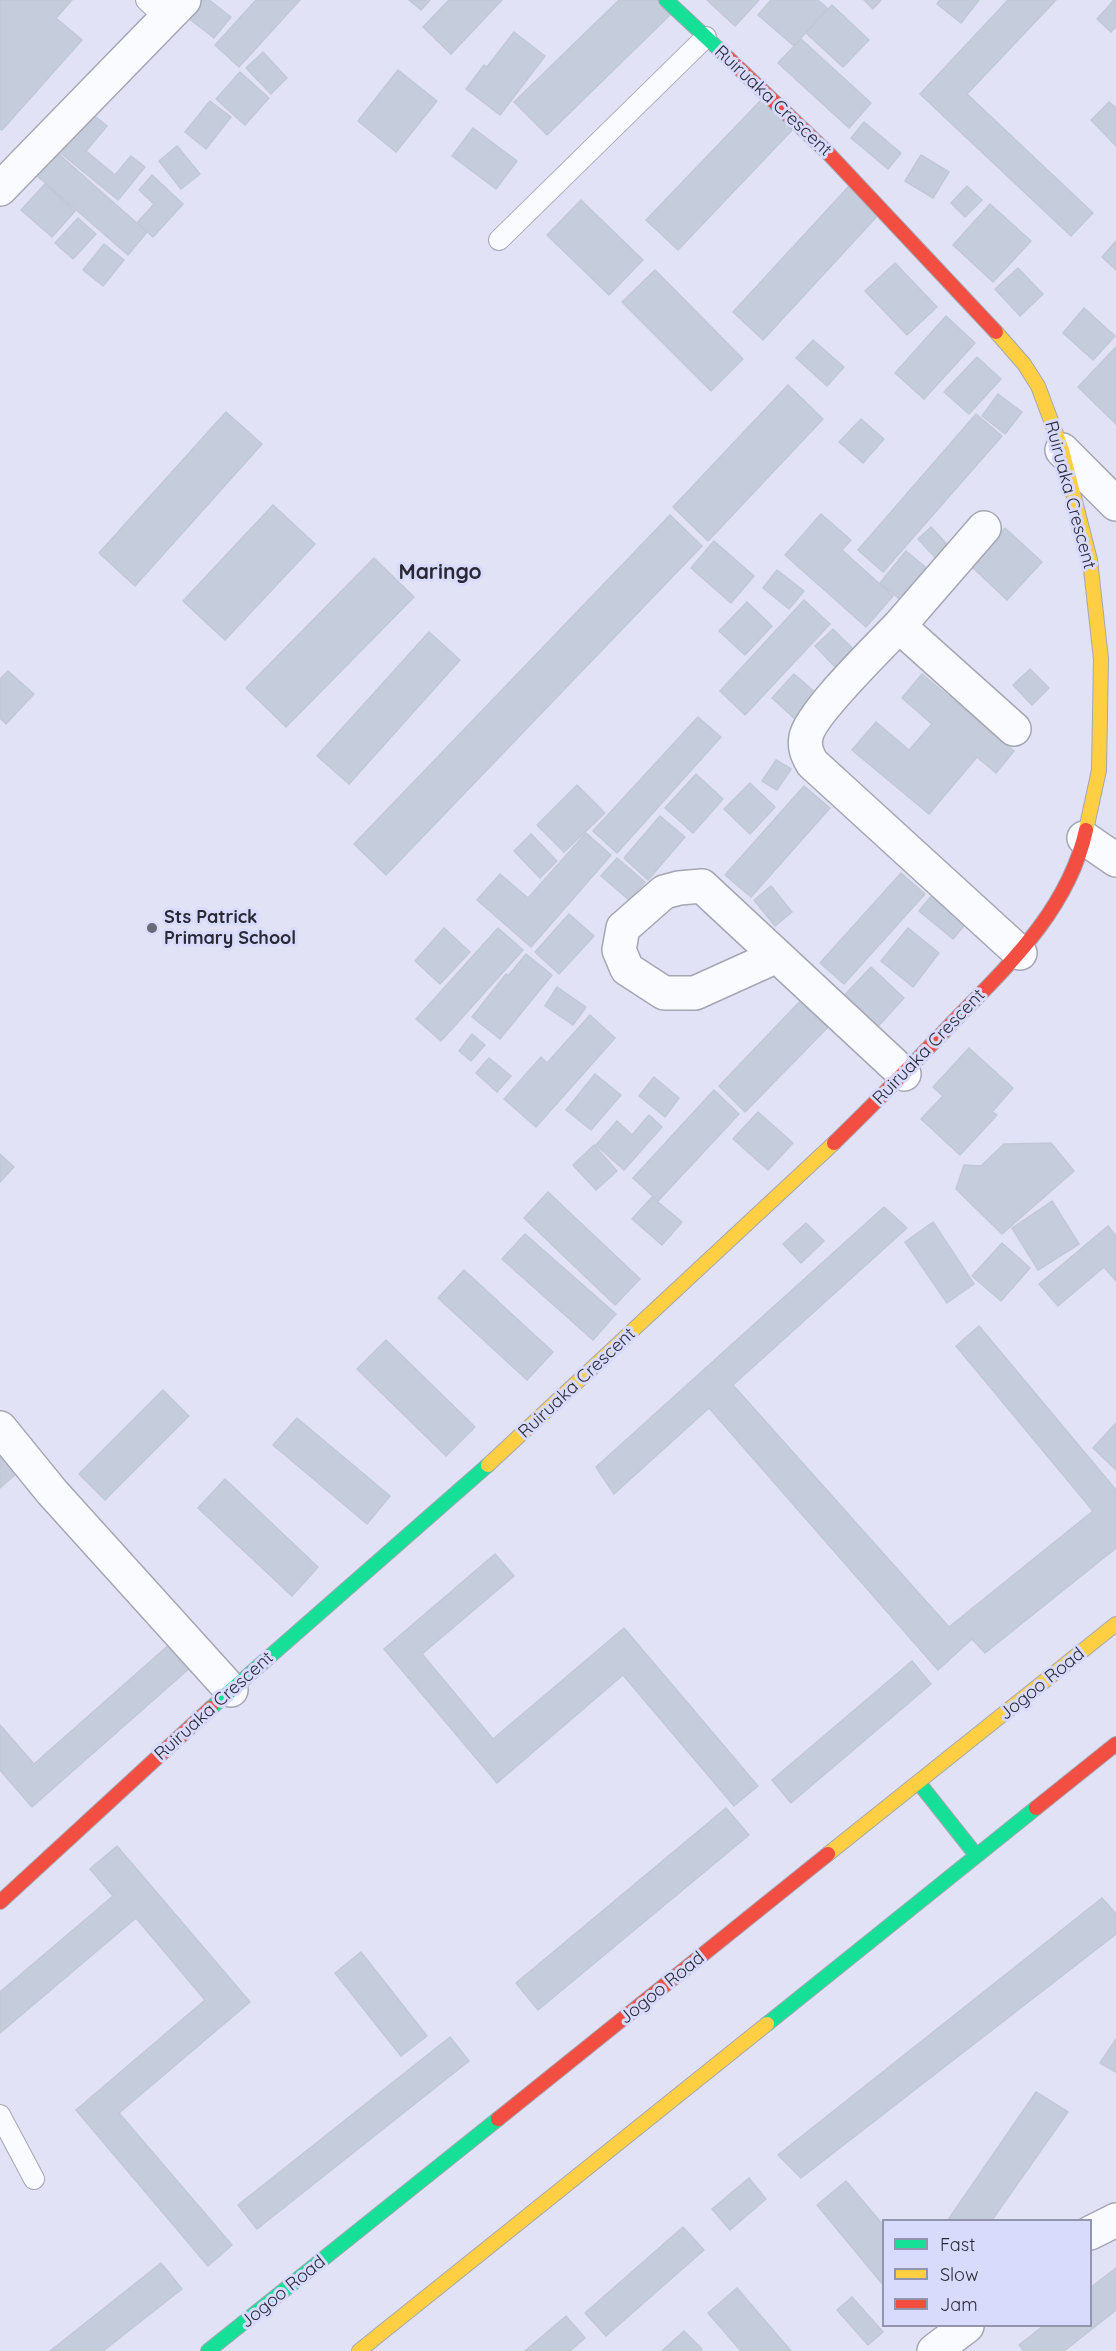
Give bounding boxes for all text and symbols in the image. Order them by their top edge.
street label: Ruiruaka Crescent [710,41,836,161]
street label: Ruiruaka Crescent [1040,419,1100,571]
district label: Maringo [398,560,482,586]
place label: Sts Patrick Primary School [164,907,296,950]
marker: Sts Patrick Primary School [145,921,159,935]
street label: Ruiruaka Crescent [868,985,990,1109]
street label: Ruiruaka Crescent [514,1323,640,1443]
street label: Jogoo Road [995,1643,1089,1725]
street label: Ruiruaka Crescent [150,1647,278,1765]
street label: Jogoo Road [615,1947,709,2029]
legend [882,2219,1092,2327]
text: Fast [940,2233,975,2256]
street label: Jogoo Road [236,2251,330,2333]
text: Slow [940,2263,978,2286]
text: Jam [940,2293,978,2316]

